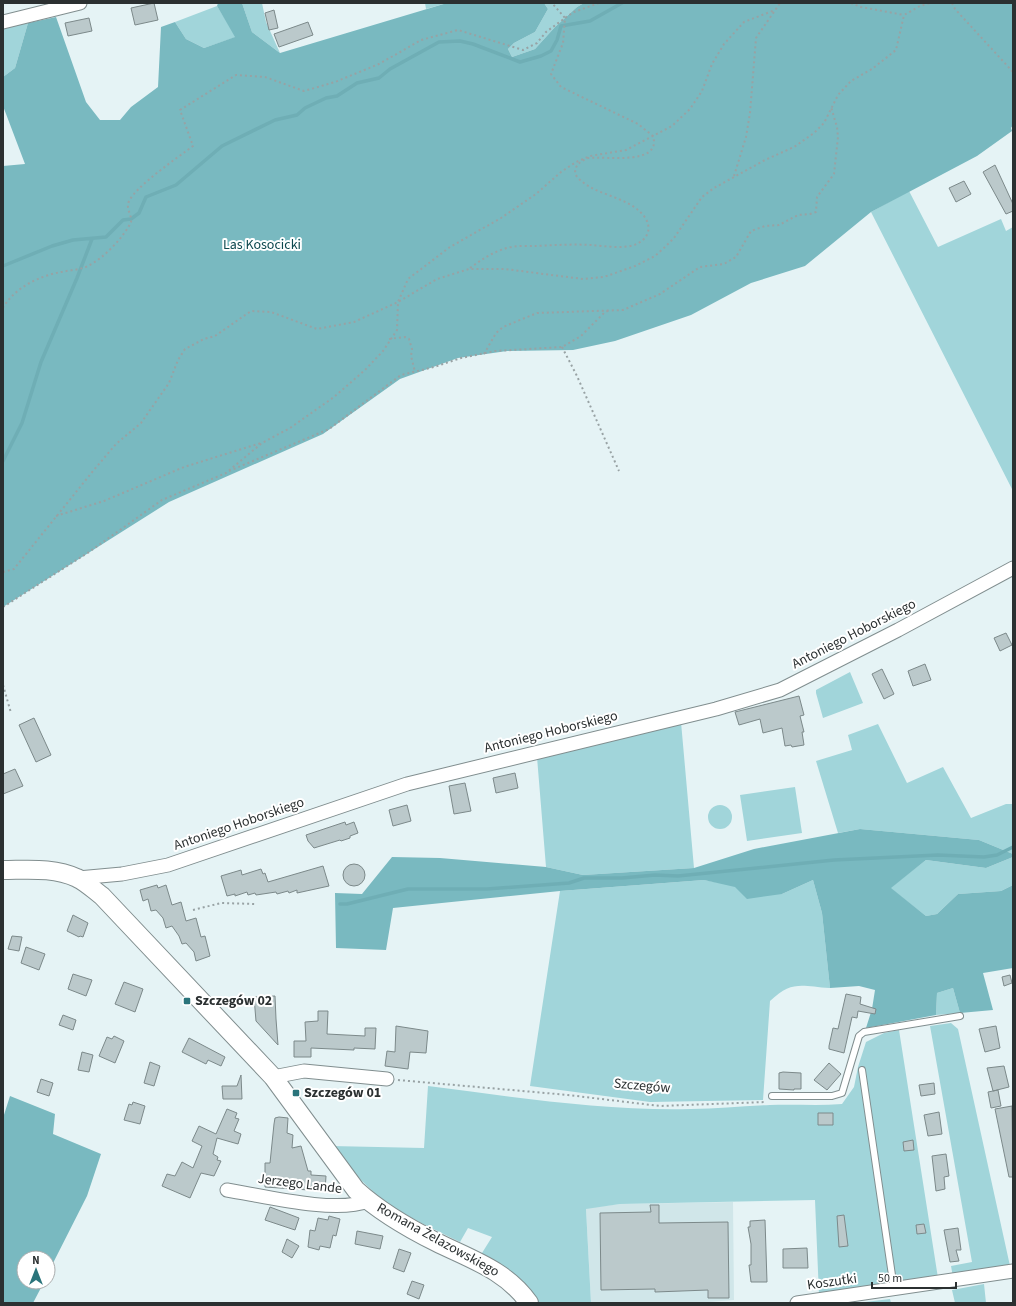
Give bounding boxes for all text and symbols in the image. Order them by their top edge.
park label: Las Kosocicki [223,235,301,255]
street label: Antoniego Hoborskiego [788,594,920,674]
street label: Antoniego Hoborskiego [482,706,620,758]
street label: Antoniego Hoborskiego [171,792,307,856]
place label: Szczegów 02 [195,991,272,1011]
marker: Szczegów 02 [182,996,192,1006]
street label: Szczegów [613,1074,671,1098]
place label: Szczegów 01 [304,1083,381,1103]
marker: Szczegów 01 [291,1088,301,1098]
street label: Jerzego Lande [257,1169,343,1199]
street label: Romana Żelazowskiego [373,1198,503,1282]
north arrow [16,1250,56,1290]
text: N [32,1253,40,1268]
scale bar [872,1264,956,1290]
street label: Koszutki [806,1269,858,1295]
text: 50 m [878,1270,902,1287]

